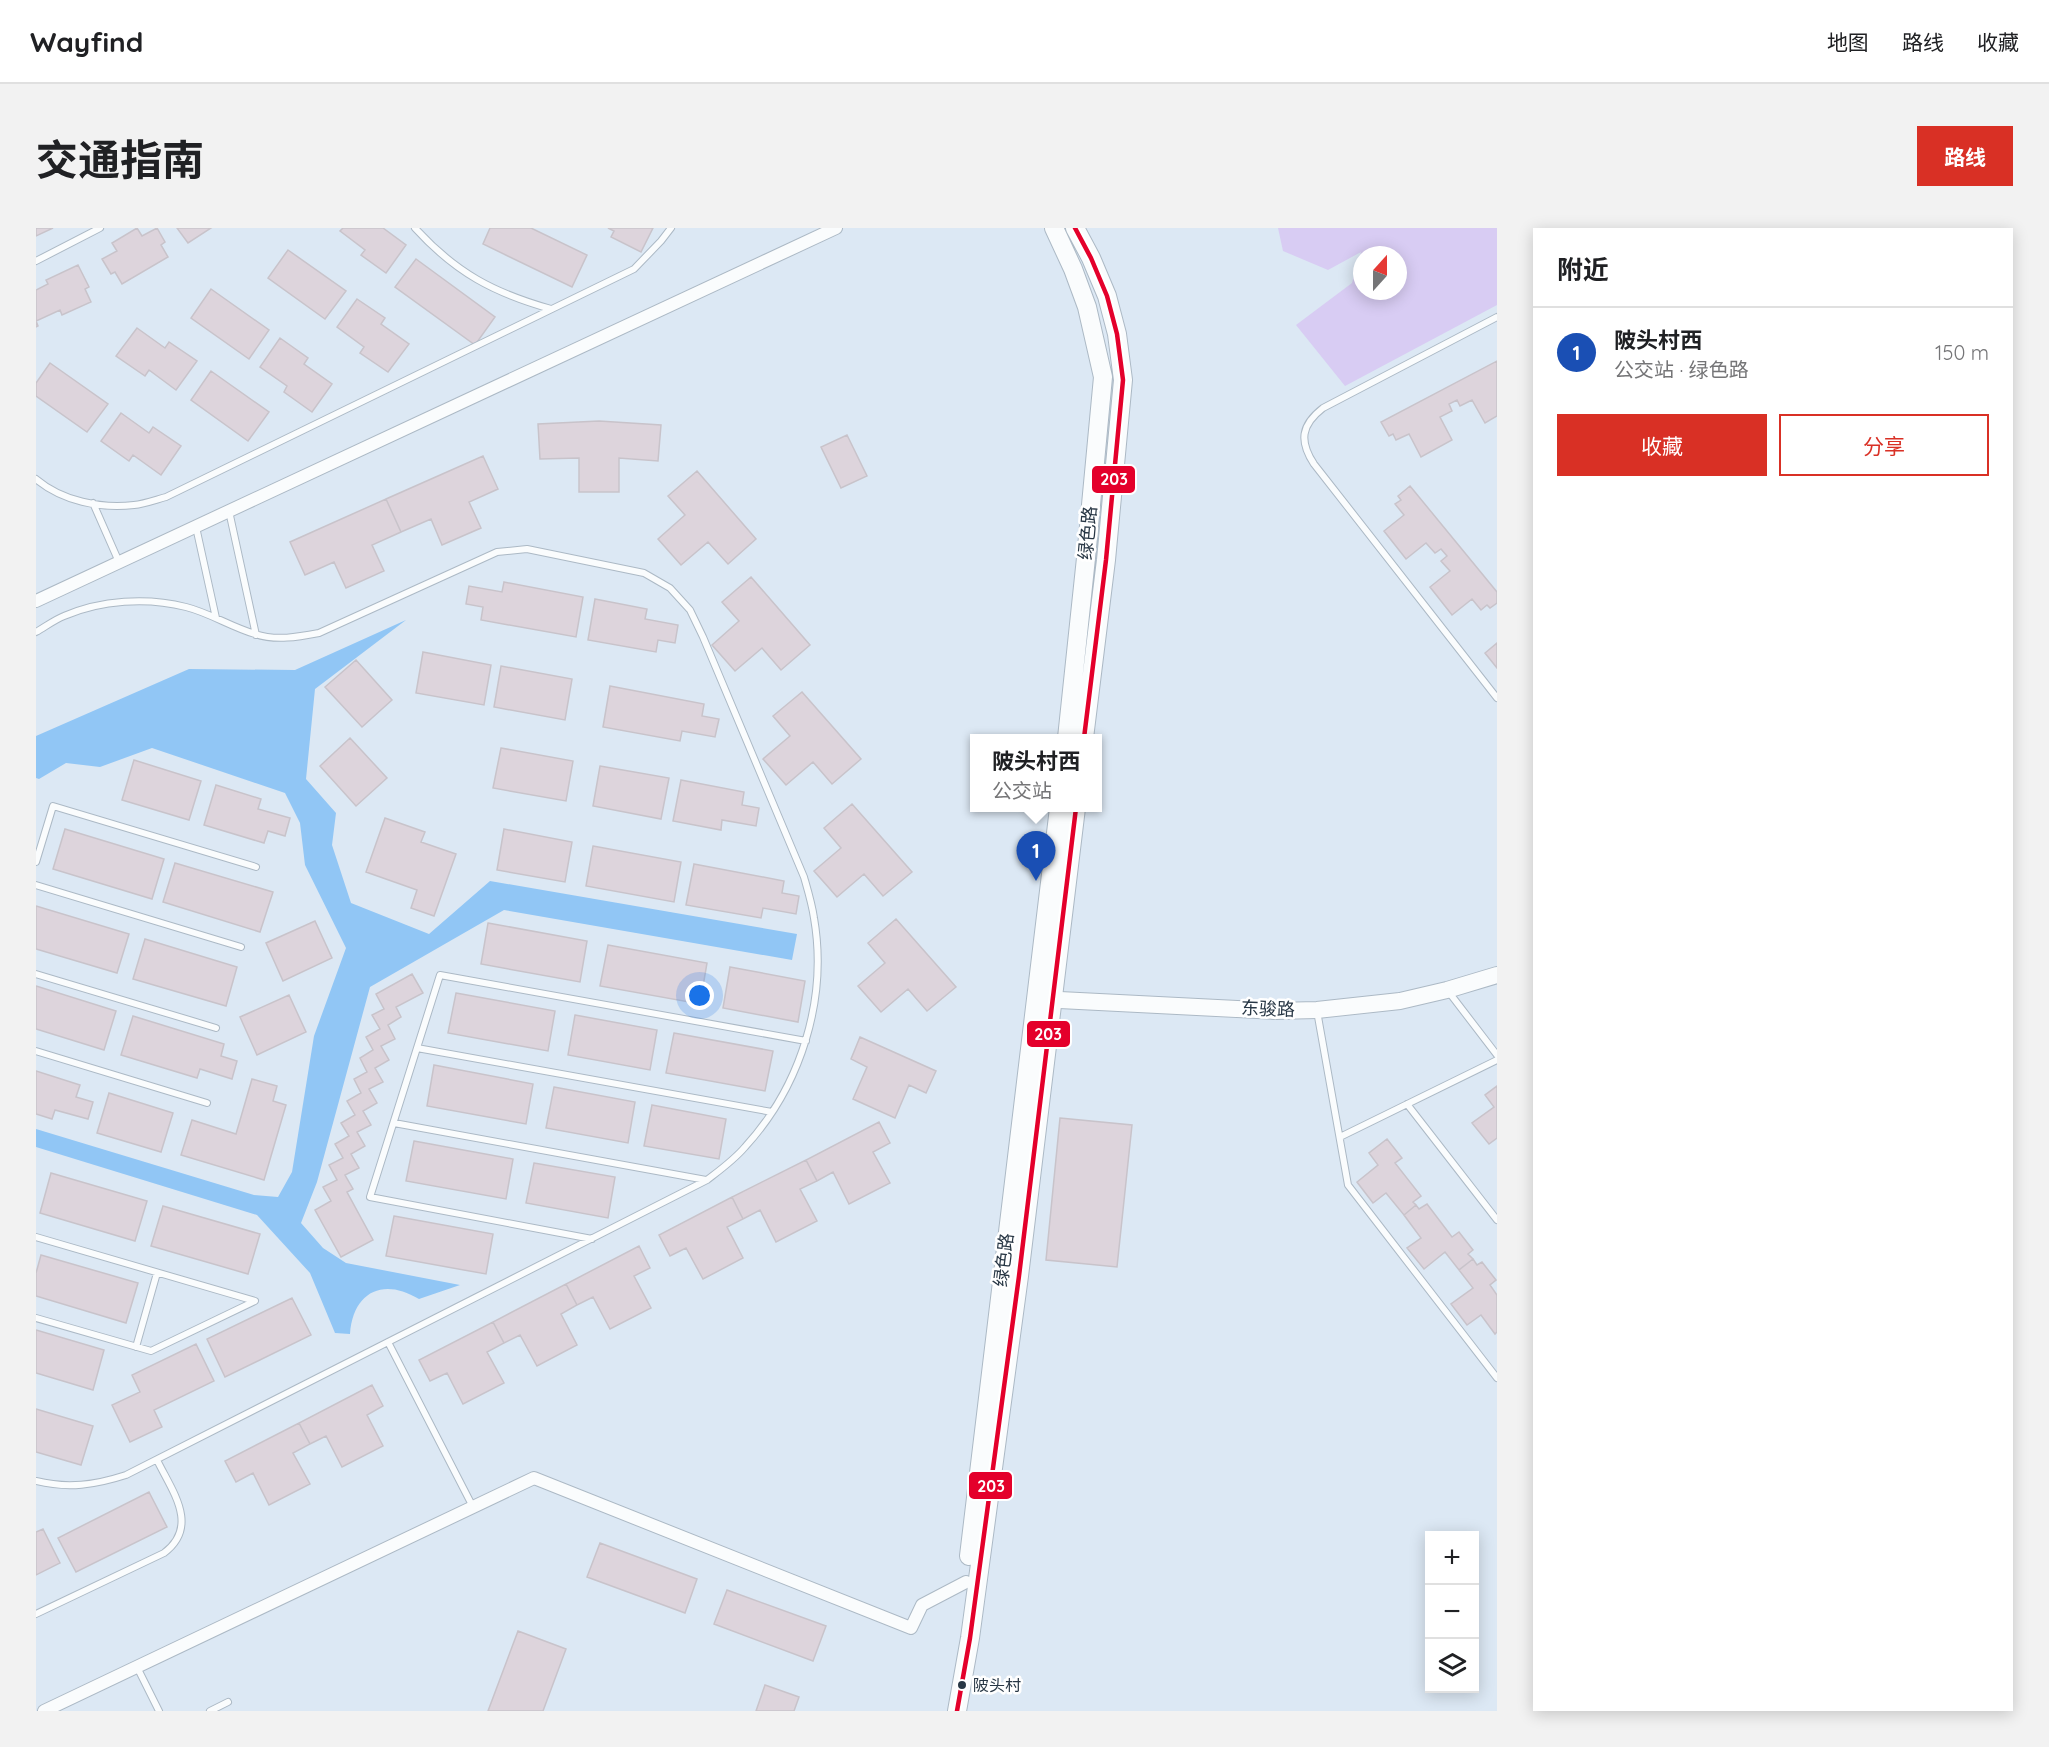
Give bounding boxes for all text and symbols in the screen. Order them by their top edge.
text: Wayfind [30,24,143,59]
text: 地图 [1827,29,1869,55]
text: 路线 [1902,29,1944,55]
text: 收藏 [1977,29,2019,55]
button: 路线 [1917,126,2013,186]
text: 交通指南 [36,133,204,186]
north arrow [1353,246,1407,300]
text: 附近 [1557,253,1609,286]
text: 陂头村西 [1614,326,1702,354]
text: 1 [1573,340,1580,365]
text: 150 m [1935,340,1989,365]
text: 公交站 · 绿色路 [1614,357,1749,382]
button: 收藏 [1557,414,1767,476]
button: 分享 [1779,414,1989,476]
line badge: 203 [1091,465,1136,494]
text: 203 [1100,469,1128,489]
street label: 绿色路 [1074,505,1101,561]
popup [970,734,1102,812]
text: 陂头村西 [992,747,1080,775]
text: 公交站 [992,778,1052,803]
pin: 1 [1016,832,1056,881]
your location [685,981,714,1010]
street label: 东骏路 [1241,996,1295,1021]
line badge: 203 [1026,1020,1071,1048]
text: 203 [1034,1024,1062,1044]
street label: 绿色路 [989,1232,1018,1288]
line badge: 203 [968,1471,1013,1500]
text: 203 [977,1476,1005,1496]
map controls [1425,1531,1479,1693]
button: + [1425,1531,1479,1585]
button: − [1425,1585,1479,1639]
button: layers [1425,1639,1479,1693]
place label: 陂头村 [973,1675,1021,1695]
marker: 陂头村 [956,1679,968,1691]

